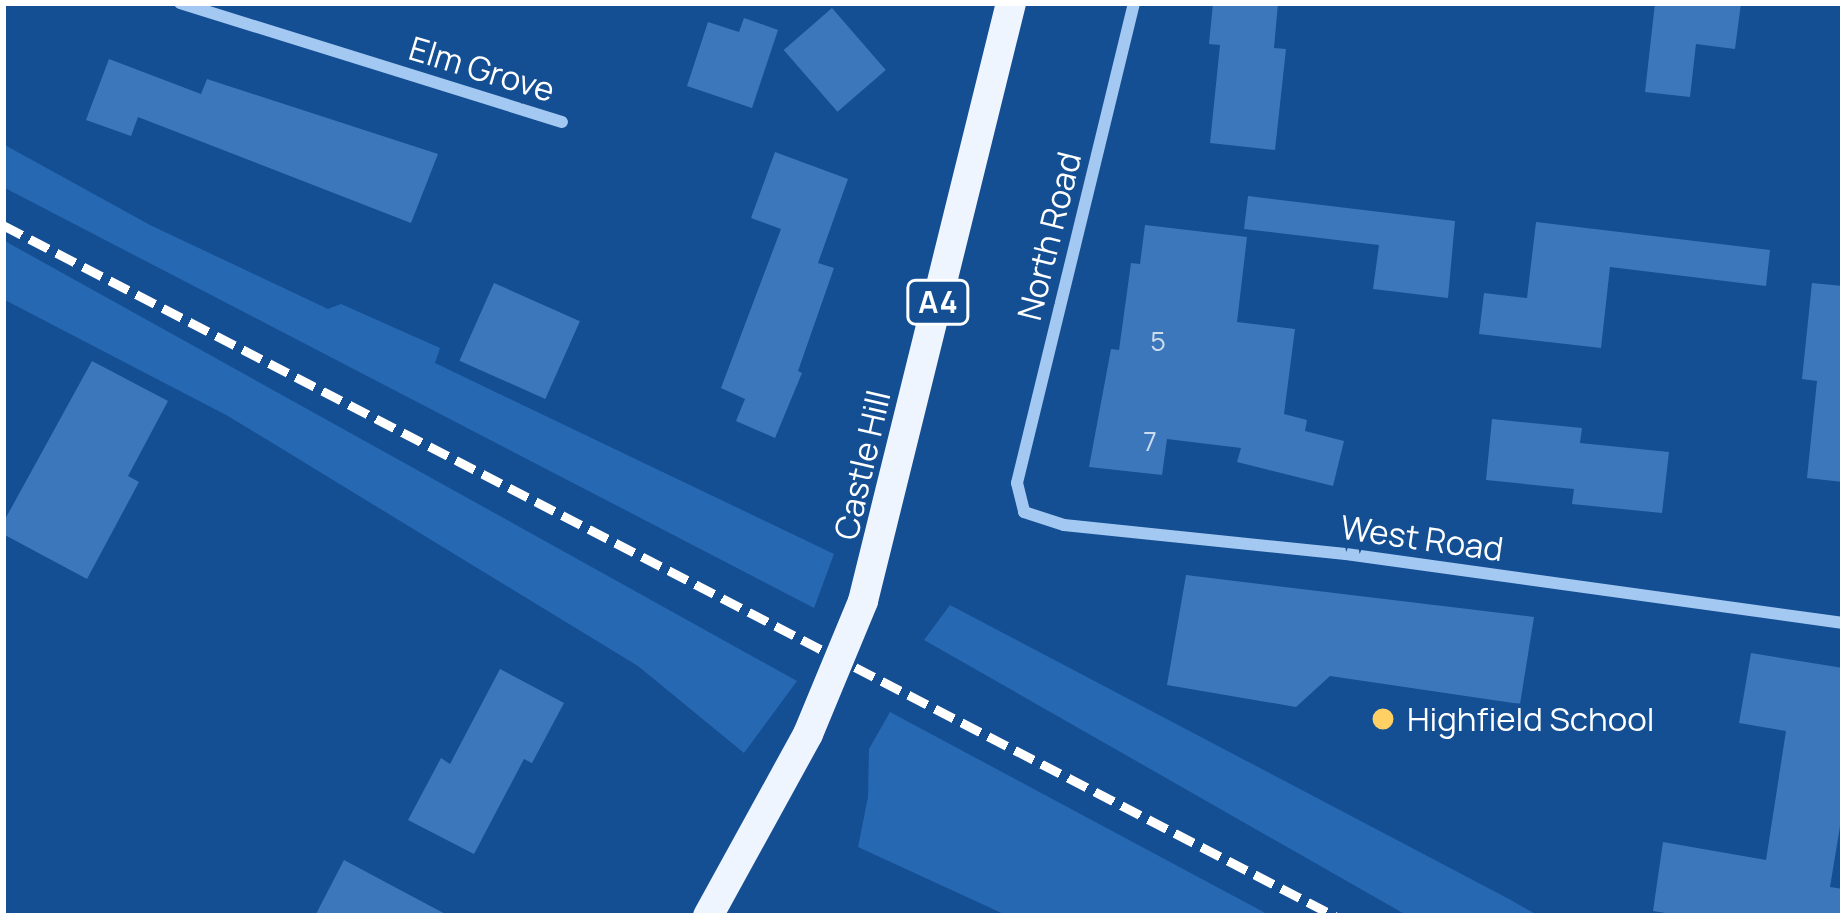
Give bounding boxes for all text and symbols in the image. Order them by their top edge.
street label: Elm Grove [404,28,560,110]
street label: North Road [1009,148,1089,324]
road number: A4 [905,278,971,326]
house number: 5 [1150,325,1166,357]
street label: Castle Hill [826,387,898,543]
house number: 7 [1143,425,1157,457]
street label: West Road [1338,507,1506,569]
place label: Highfield School [1407,699,1654,739]
marker: Highfield School [1370,706,1396,732]

